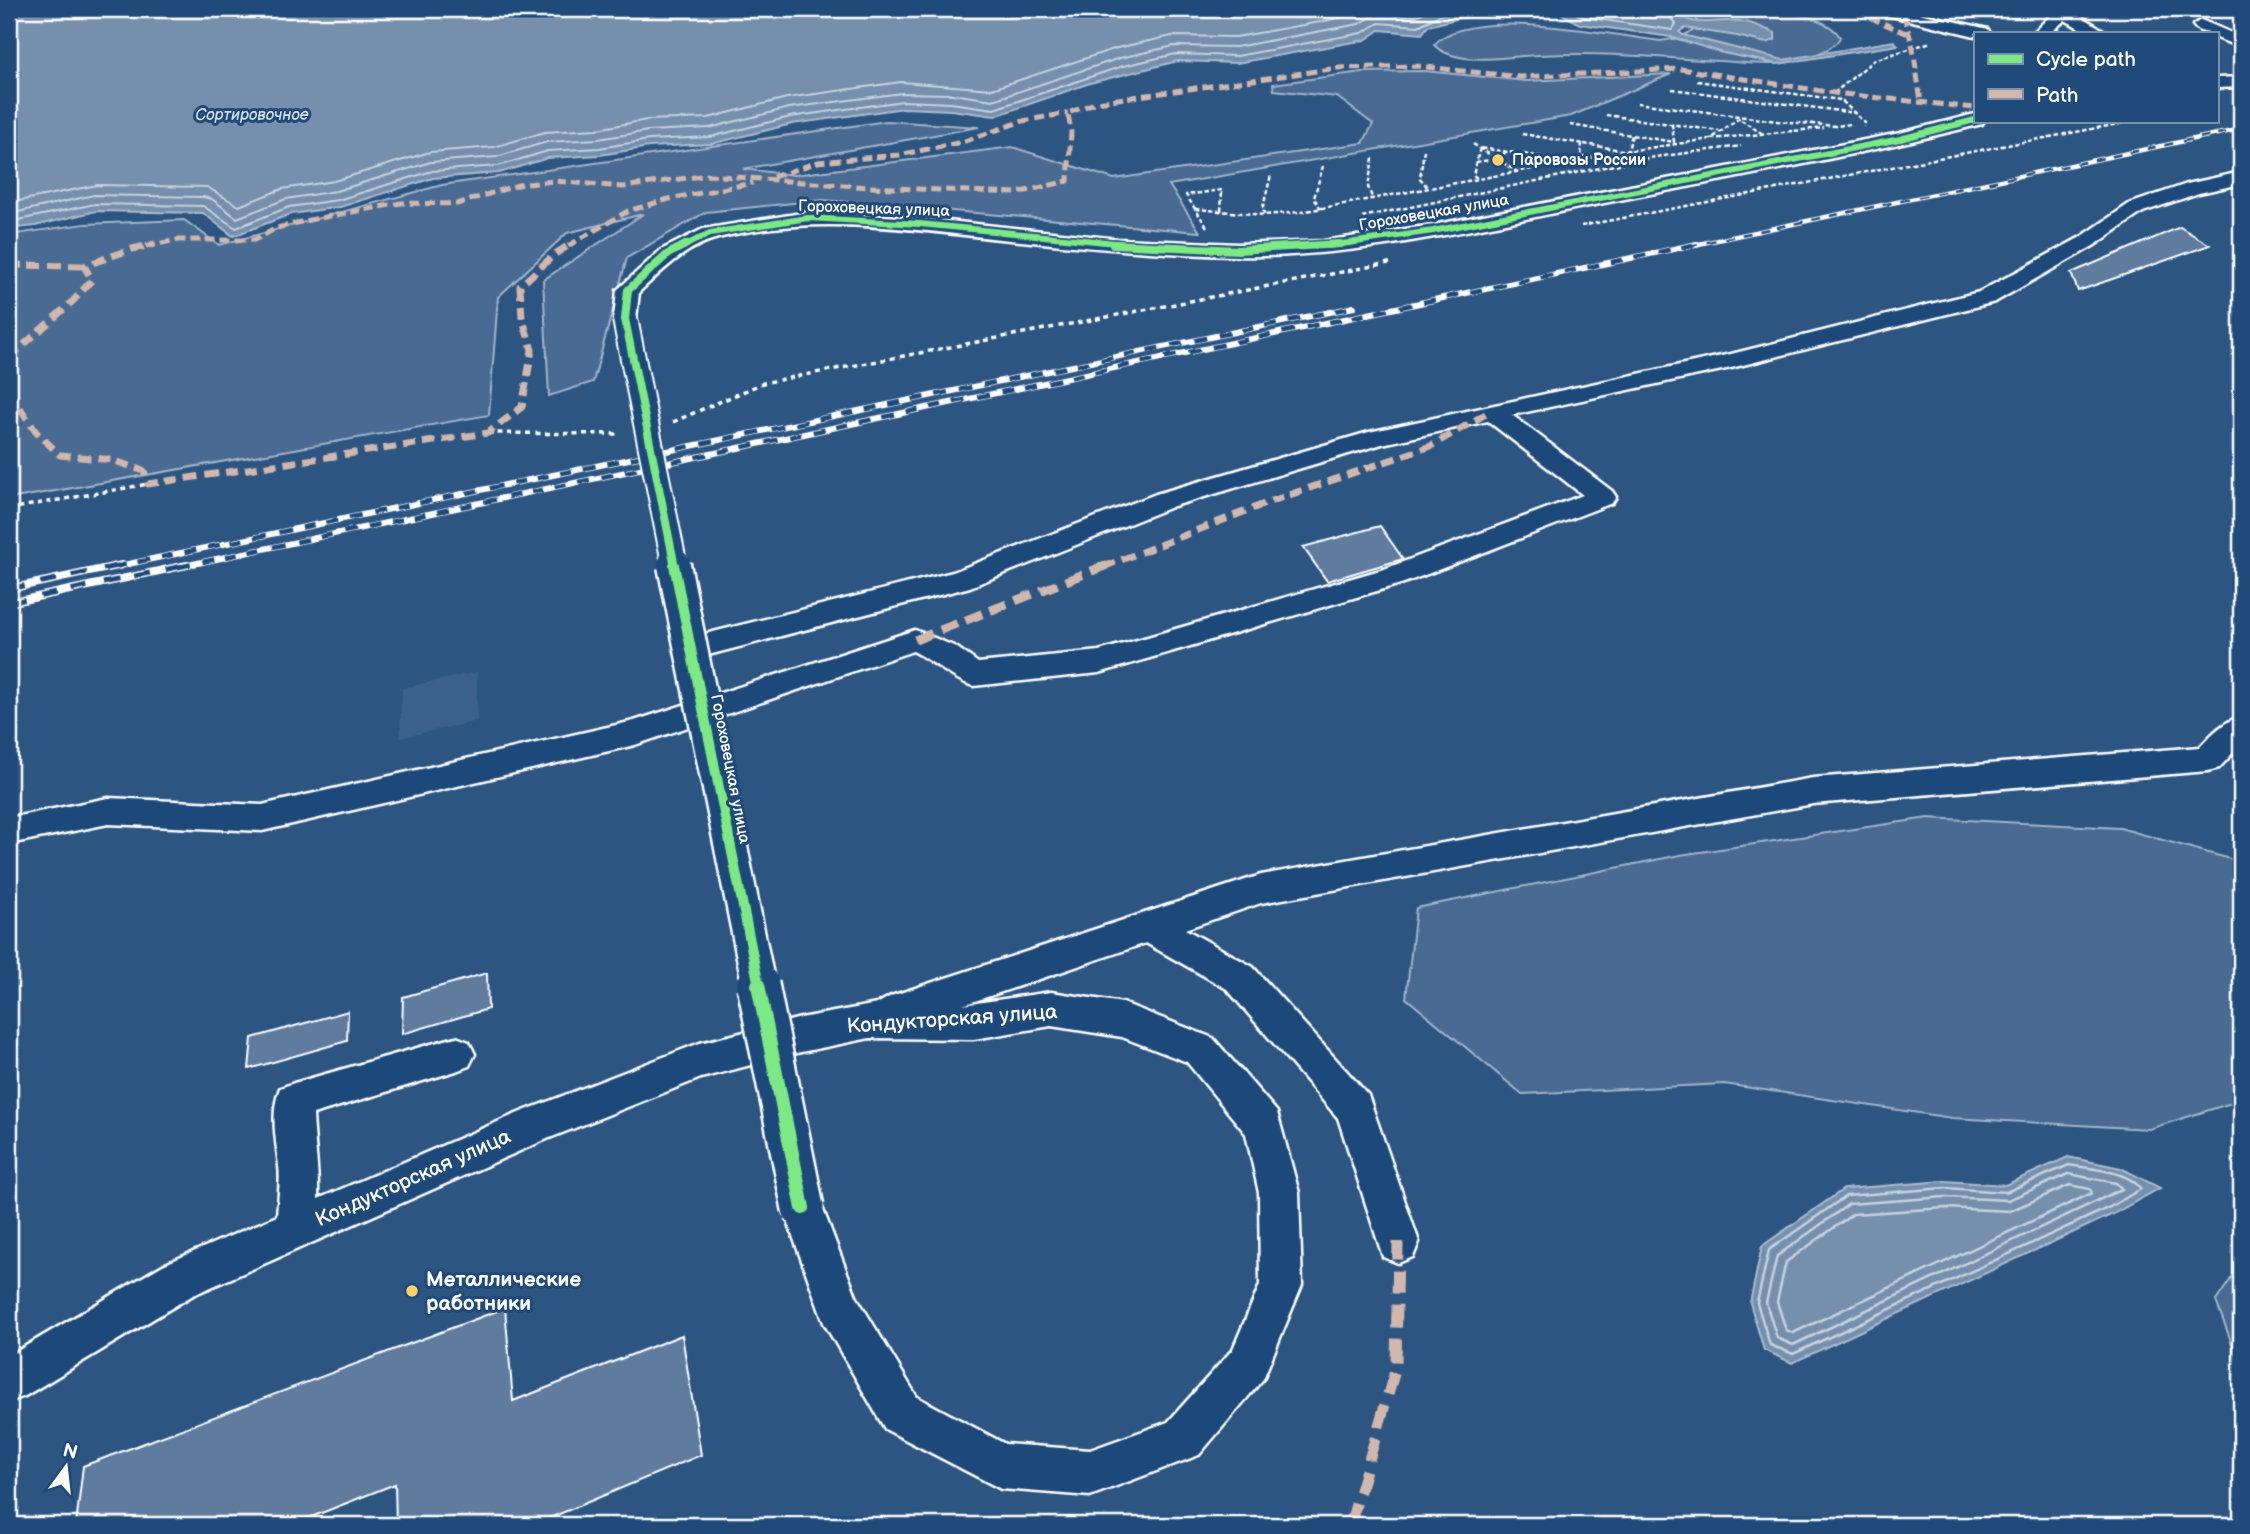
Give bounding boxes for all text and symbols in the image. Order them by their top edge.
legend [1974,32,2218,122]
text: Cycle path [2036,47,2136,72]
text: Path [2036,83,2078,108]
water label: Сортировочное [195,106,309,125]
place label: Паровозы России [1512,151,1646,170]
marker: Паровозы России [1490,152,1506,168]
street label: Гороховецкая улица [1358,190,1511,236]
street label: Гороховецкая улица [798,197,951,221]
street label: Гороховецкая улица [706,693,754,846]
street label: Кондукторская улица [846,999,1059,1039]
street label: Кондукторская улица [311,1123,515,1232]
place label: Металлические работники [426,1267,581,1316]
marker: Металлические работники [404,1283,420,1299]
north arrow [32,1432,102,1502]
text: N [60,1439,80,1465]

